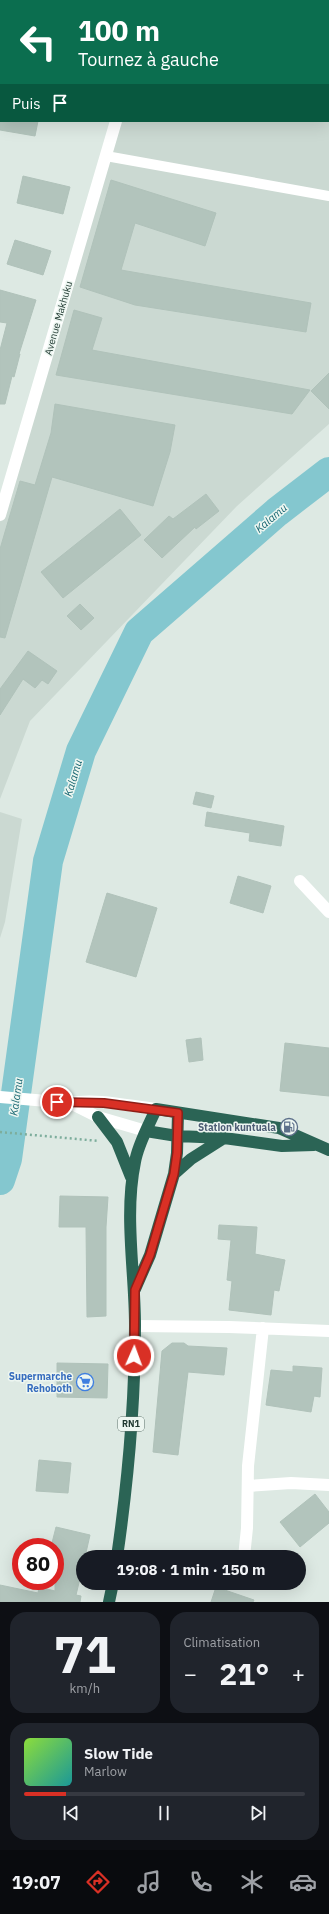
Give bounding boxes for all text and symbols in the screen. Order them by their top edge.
text: 100 m [78,12,160,49]
icon: left [12,16,64,68]
text: Tournez à gauche [78,48,219,71]
icon: arrive [49,92,71,114]
text: Puis [12,94,41,113]
street label: Avenue Makhuku [42,279,75,357]
water label: Kalamu [252,501,290,535]
water label: Kalamu [61,758,85,798]
water label: Kalamu [6,1077,26,1117]
pin [40,1085,74,1119]
icon: arrive [46,1091,68,1113]
fuel station icon: Station kuntuala [279,1117,299,1137]
place label: Station kuntuala [198,1121,276,1134]
position arrow [113,1335,155,1377]
place label: Supermarche Rehoboth [9,1370,72,1395]
supermarket icon: Supermarche Rehoboth [75,1372,95,1392]
road number: RN1 [118,1417,144,1431]
speed limit sign: 80 [12,1538,64,1590]
text: 19:08 · 1 min · 150 m [117,1560,265,1579]
text: 71 [54,1620,116,1687]
text: Climatisation [184,1634,260,1651]
text: 21° [219,1654,269,1693]
text: − [184,1659,197,1688]
text: + [292,1659,305,1688]
text: km/h [69,1680,100,1697]
text: Slow Tide [84,1744,153,1763]
text: Marlow [84,1763,127,1780]
icon: previous [60,1802,82,1824]
icon: pause [153,1802,175,1824]
icon: next [247,1802,269,1824]
icon: directions [84,1868,112,1896]
icon: music [135,1868,163,1896]
icon: phone [187,1868,215,1896]
icon: climate [238,1868,266,1896]
icon: car [289,1868,317,1896]
text: 19:07 [12,1871,61,1894]

